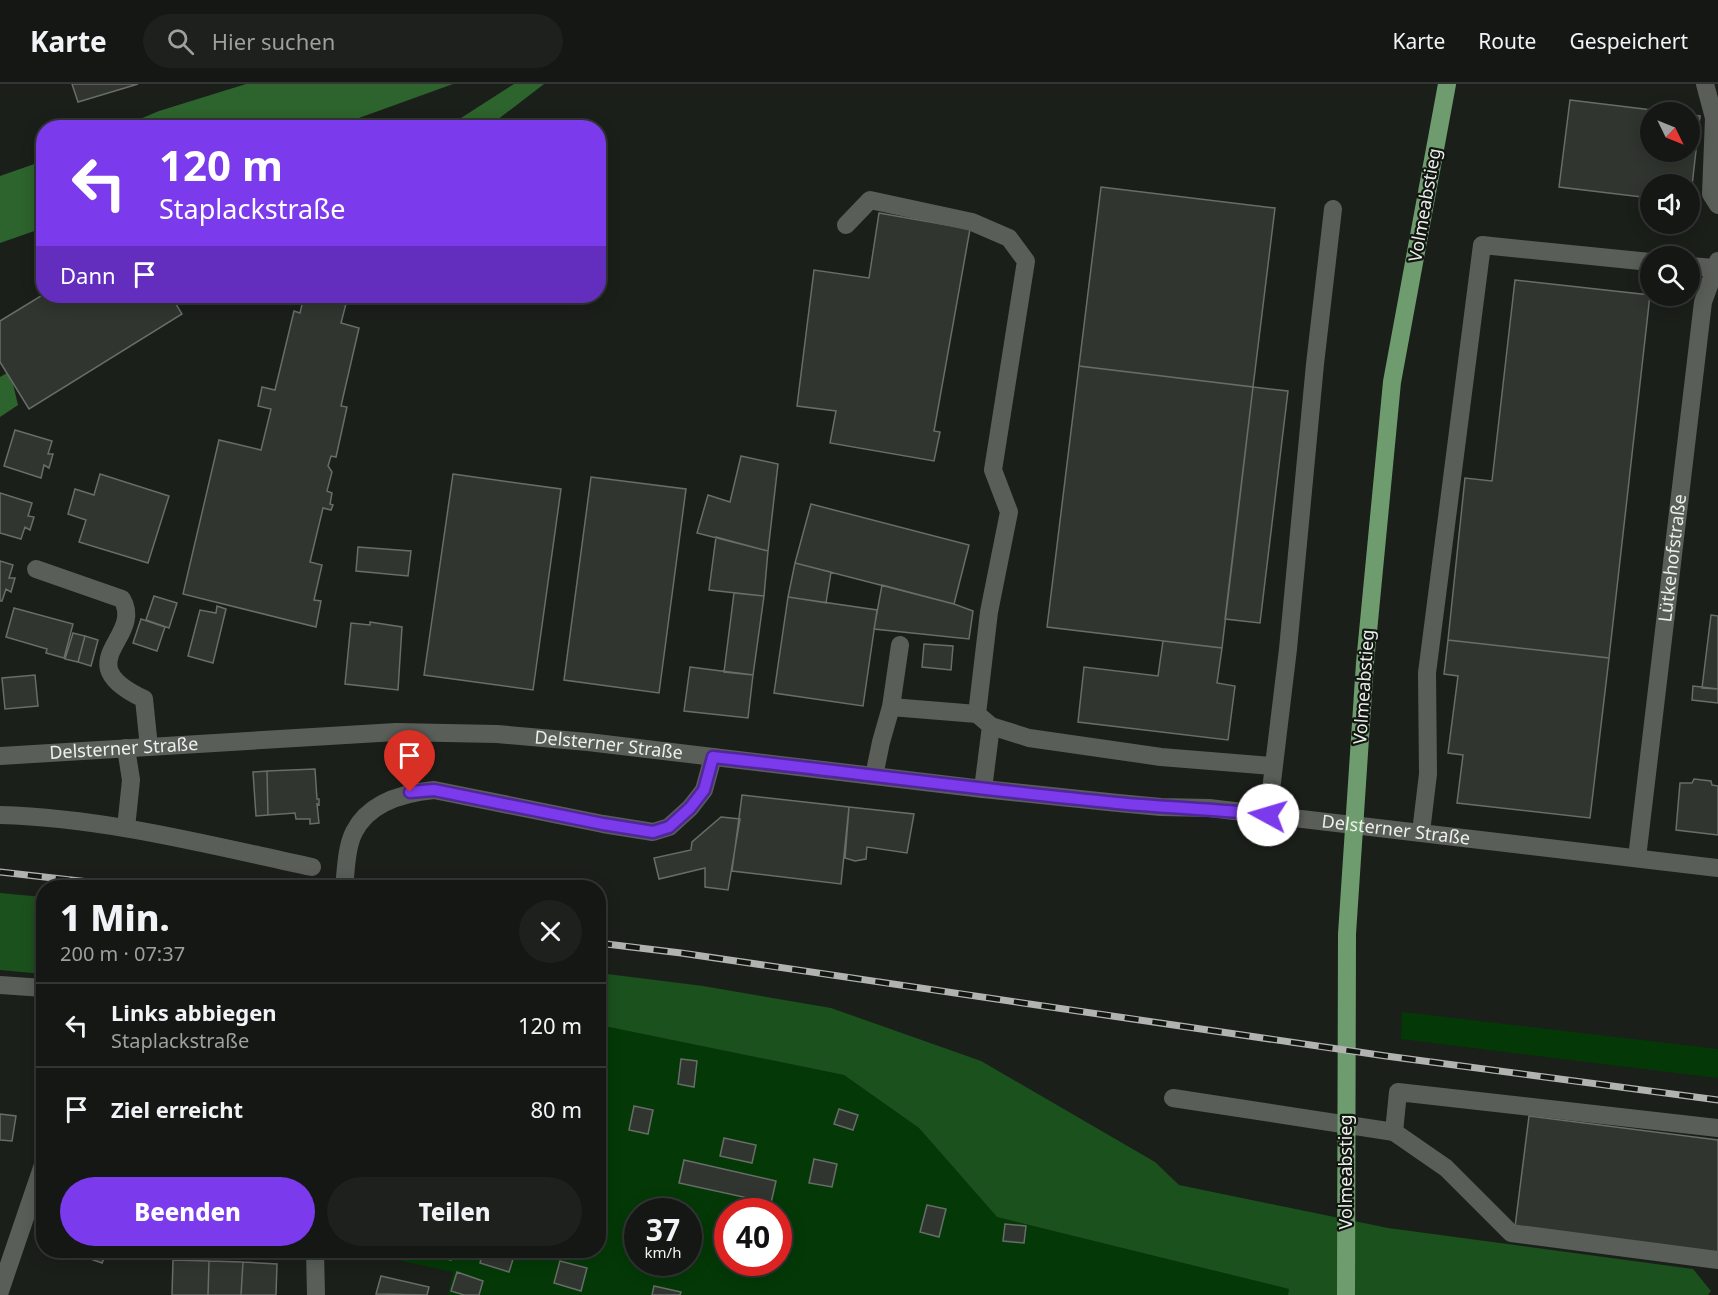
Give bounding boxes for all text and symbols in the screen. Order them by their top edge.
search box [143,14,563,68]
text: Karte [30,22,107,60]
icon: search [164,25,197,58]
text: Hier suchen [212,26,335,56]
text: Karte [1392,27,1445,55]
text: Route [1478,27,1536,55]
text: Gespeichert [1569,27,1688,55]
north arrow [1640,102,1700,162]
map controls [1640,102,1700,306]
text: 120 m [159,136,283,193]
icon: left [60,144,138,222]
street label: Volmeabstieg [1402,146,1446,264]
button: sound [1640,174,1700,234]
text: Staplackstraße [159,190,346,227]
button: search [1640,246,1700,306]
icon: arrive [128,258,161,291]
text: Dann [60,260,116,290]
street label: Lütkehofstraße [1652,493,1691,623]
street label: Volmeabstieg [1347,629,1379,745]
street label: Delsterner Straße [534,724,684,764]
pin [384,730,435,792]
street label: Delsterner Straße [49,731,199,764]
icon: arrive [393,739,426,772]
position arrow [1236,783,1300,847]
street label: Delsterner Straße [1321,808,1471,850]
text: 1 Min. [60,893,170,942]
button: close [519,900,582,963]
text: 200 m · 07:37 [60,940,185,967]
text: Links abbiegen [111,997,277,1027]
icon: left [60,1009,93,1042]
text: 120 m [518,1010,582,1040]
text: Staplackstraße [111,1027,249,1054]
icon: arrive [60,1093,93,1126]
text: Ziel erreicht [111,1094,243,1124]
text: 80 m [531,1094,582,1124]
street label: Volmeabstieg [1333,1114,1357,1230]
button: Beenden [60,1177,315,1246]
button: Teilen [327,1177,582,1246]
speed limit sign: 40 [714,1198,792,1276]
text: 37 [646,1209,680,1250]
text: km/h [645,1242,681,1262]

